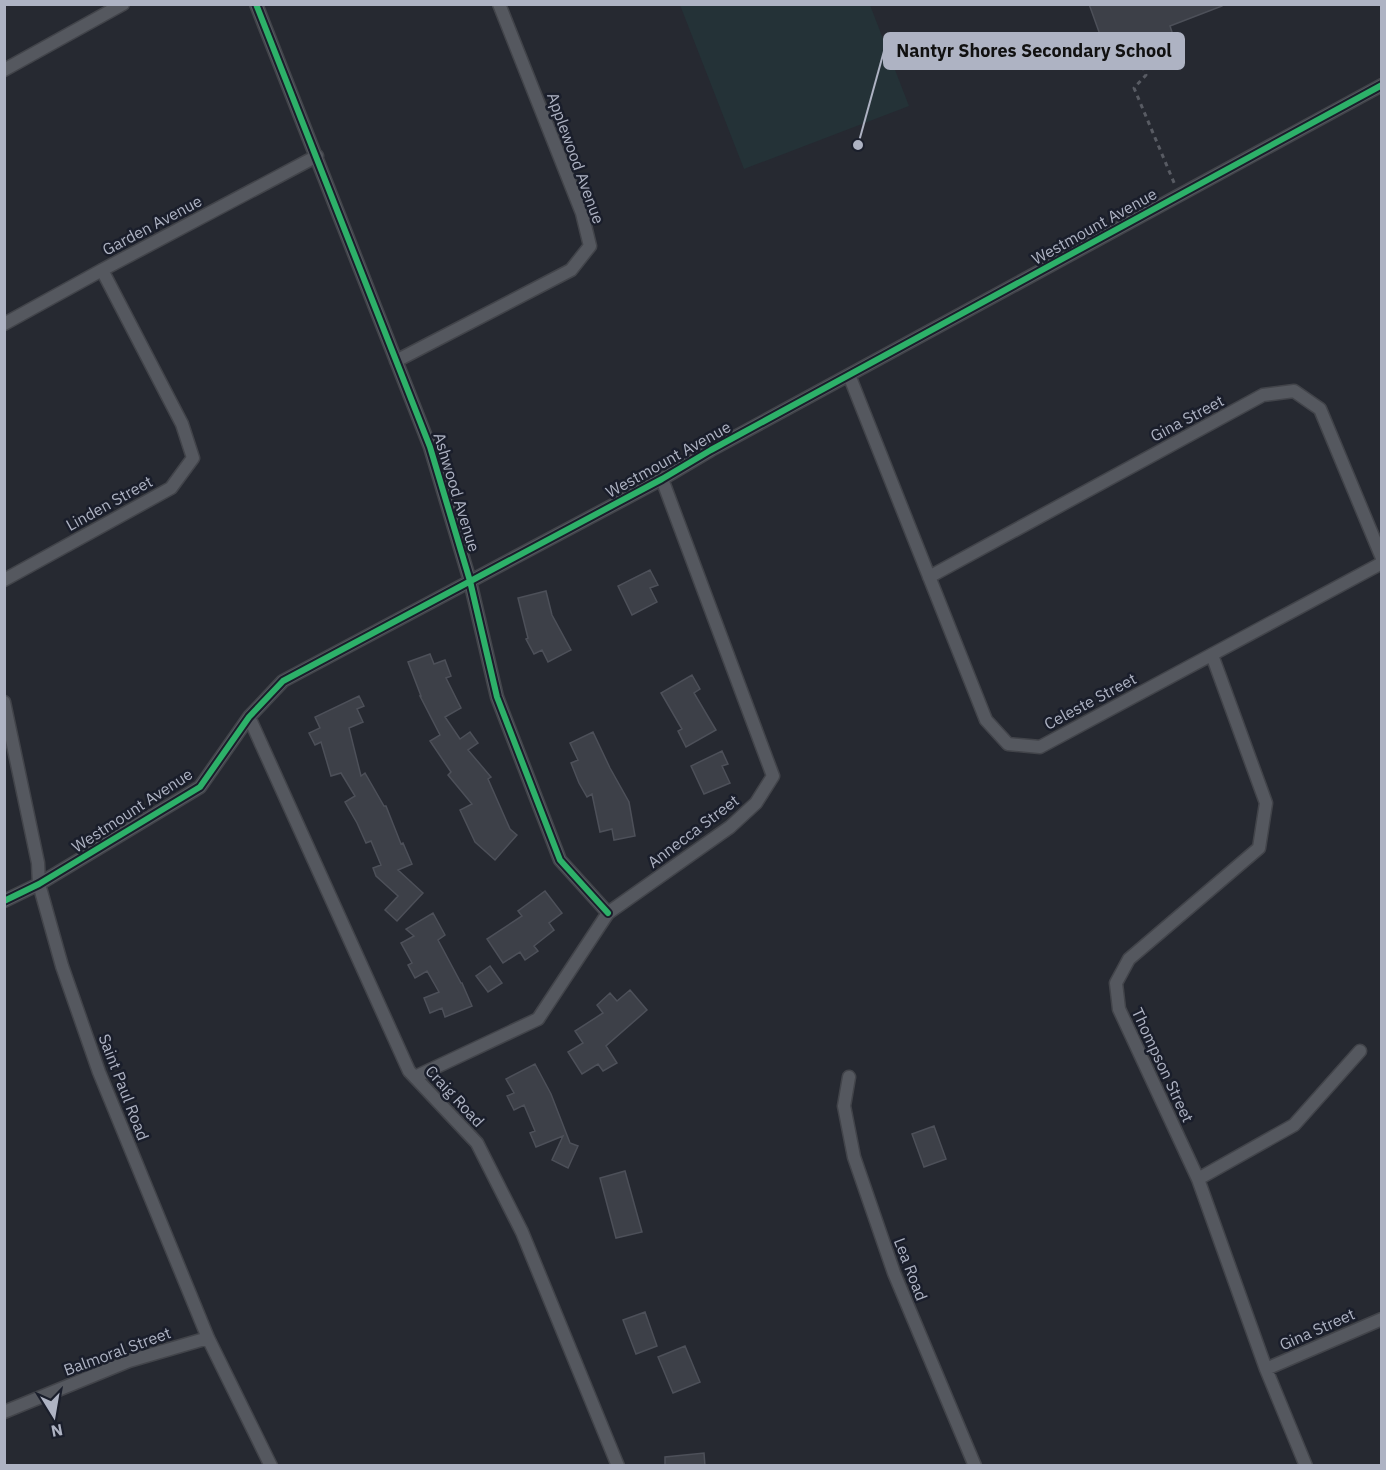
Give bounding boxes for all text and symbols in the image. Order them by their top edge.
callout: Nantyr Shores Secondary School [884,33,1184,69]
text: Nantyr Shores Secondary School [896,39,1172,62]
street label: Applewood Avenue [543,90,609,227]
street label: Westmount Avenue [1028,183,1160,269]
street label: Garden Avenue [99,190,205,260]
street label: Gina Street [1147,390,1227,446]
street label: Westmount Avenue [602,416,734,502]
street label: Ashwood Avenue [429,430,485,554]
street label: Linden Street [62,471,156,535]
street label: Celeste Street [1040,668,1140,734]
street label: Westmount Avenue [68,763,196,857]
street label: Annecca Street [643,790,743,872]
street label: Thompson Street [1128,1005,1198,1125]
street label: Saint Paul Road [95,1031,153,1143]
street label: Craig Road [421,1061,489,1131]
street label: Lea Road [890,1235,932,1303]
street label: Gina Street [1276,1304,1358,1354]
street label: Balmoral Street [61,1322,173,1380]
north arrow [24,1386,84,1446]
text: N [49,1420,64,1442]

